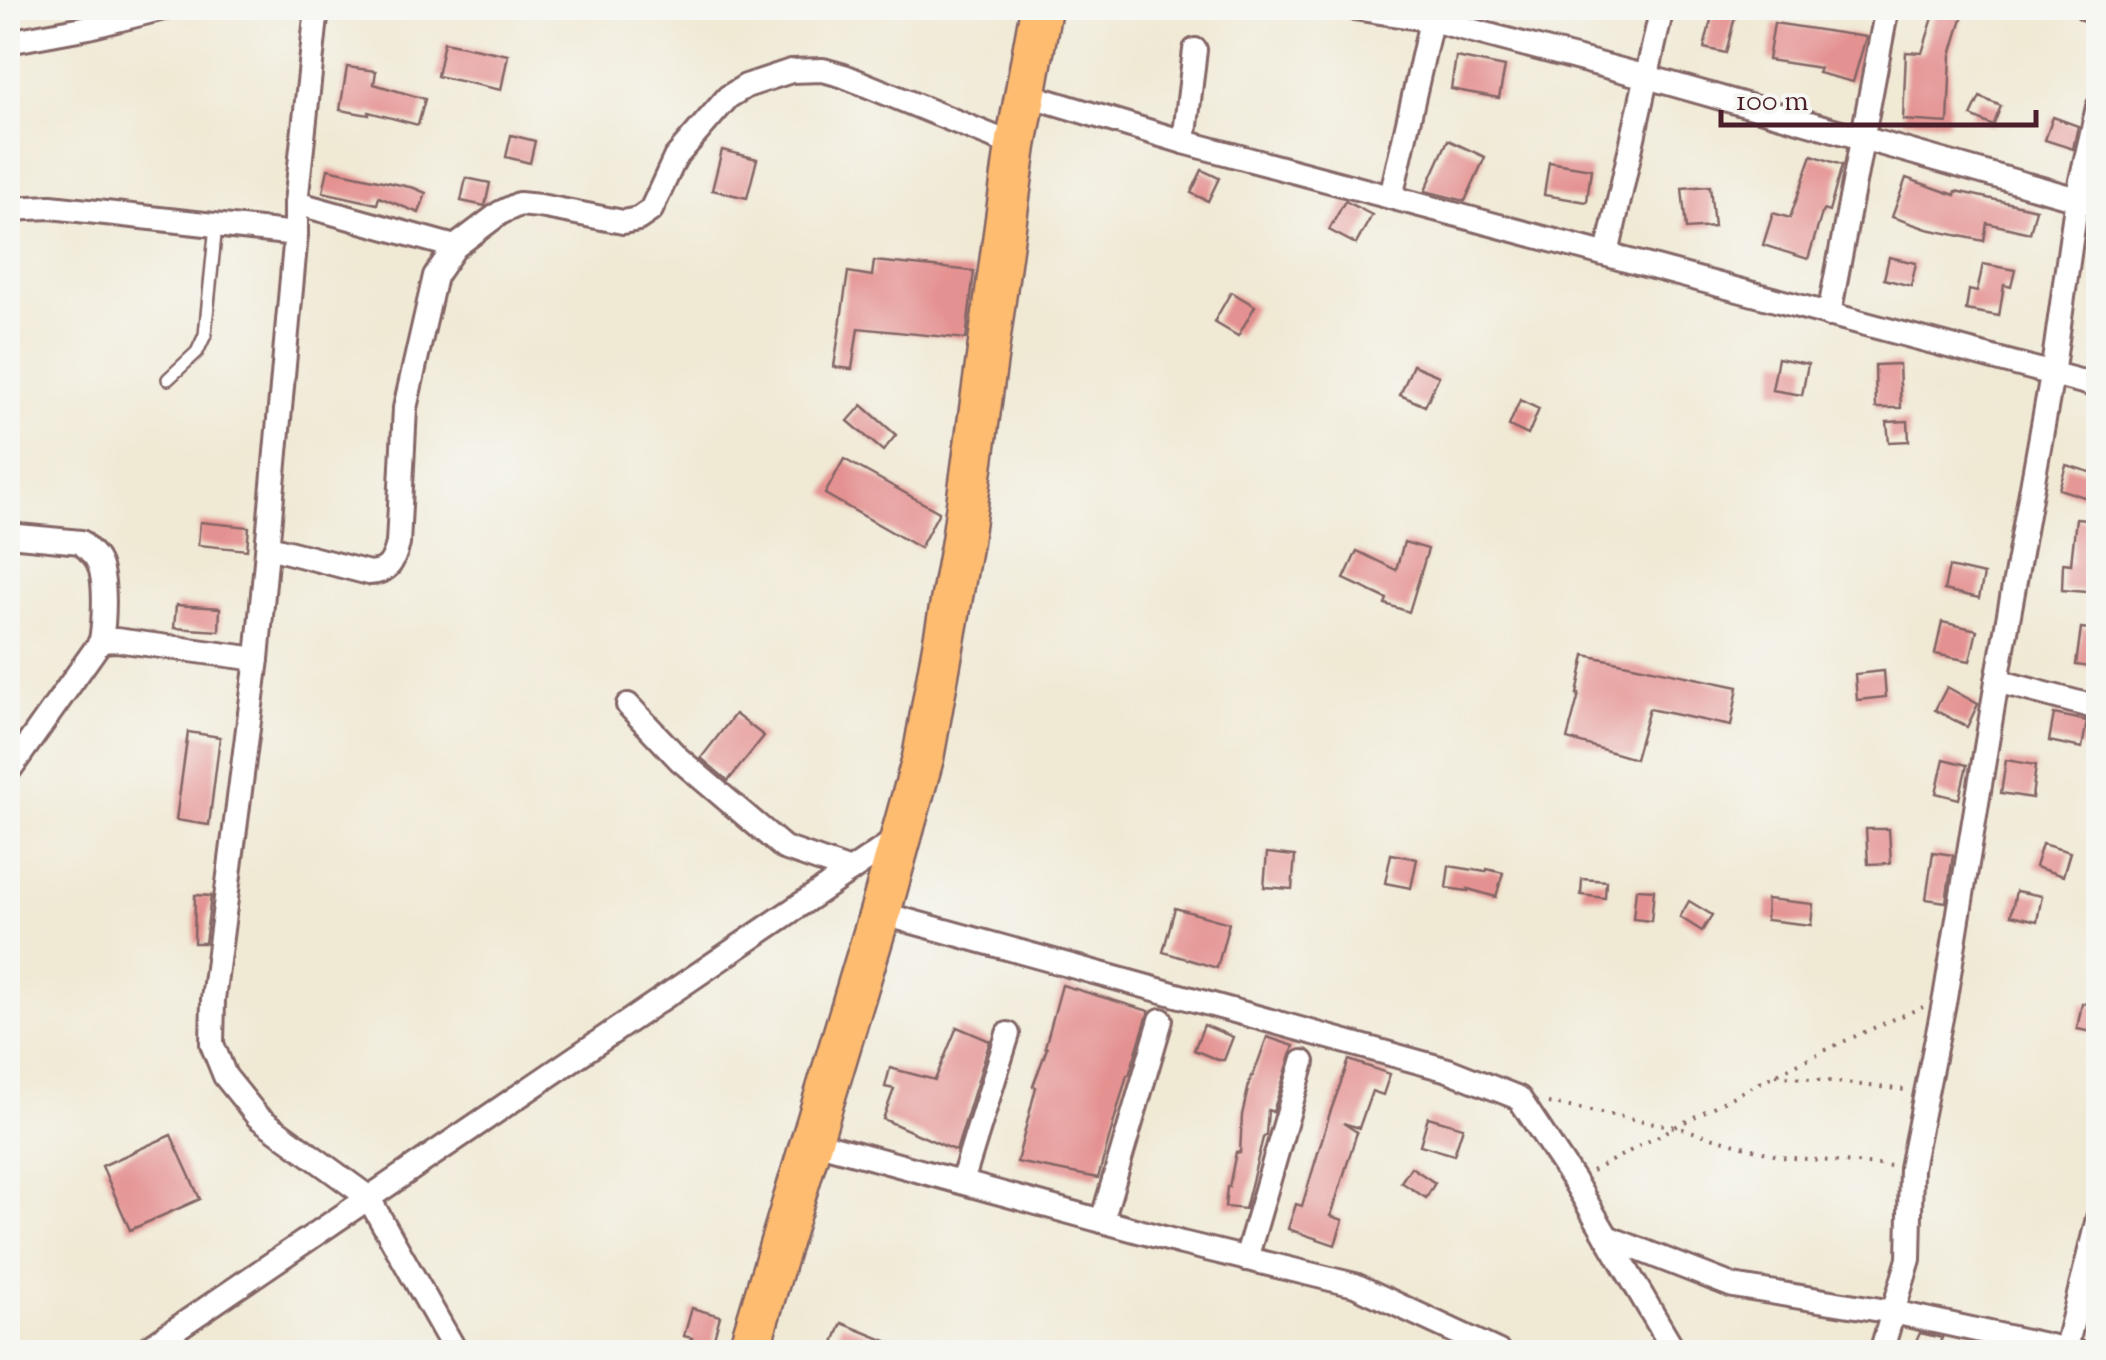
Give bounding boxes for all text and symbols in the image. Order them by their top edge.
scale bar [1721,65,2036,127]
text: 100 m [1736,81,1809,124]

